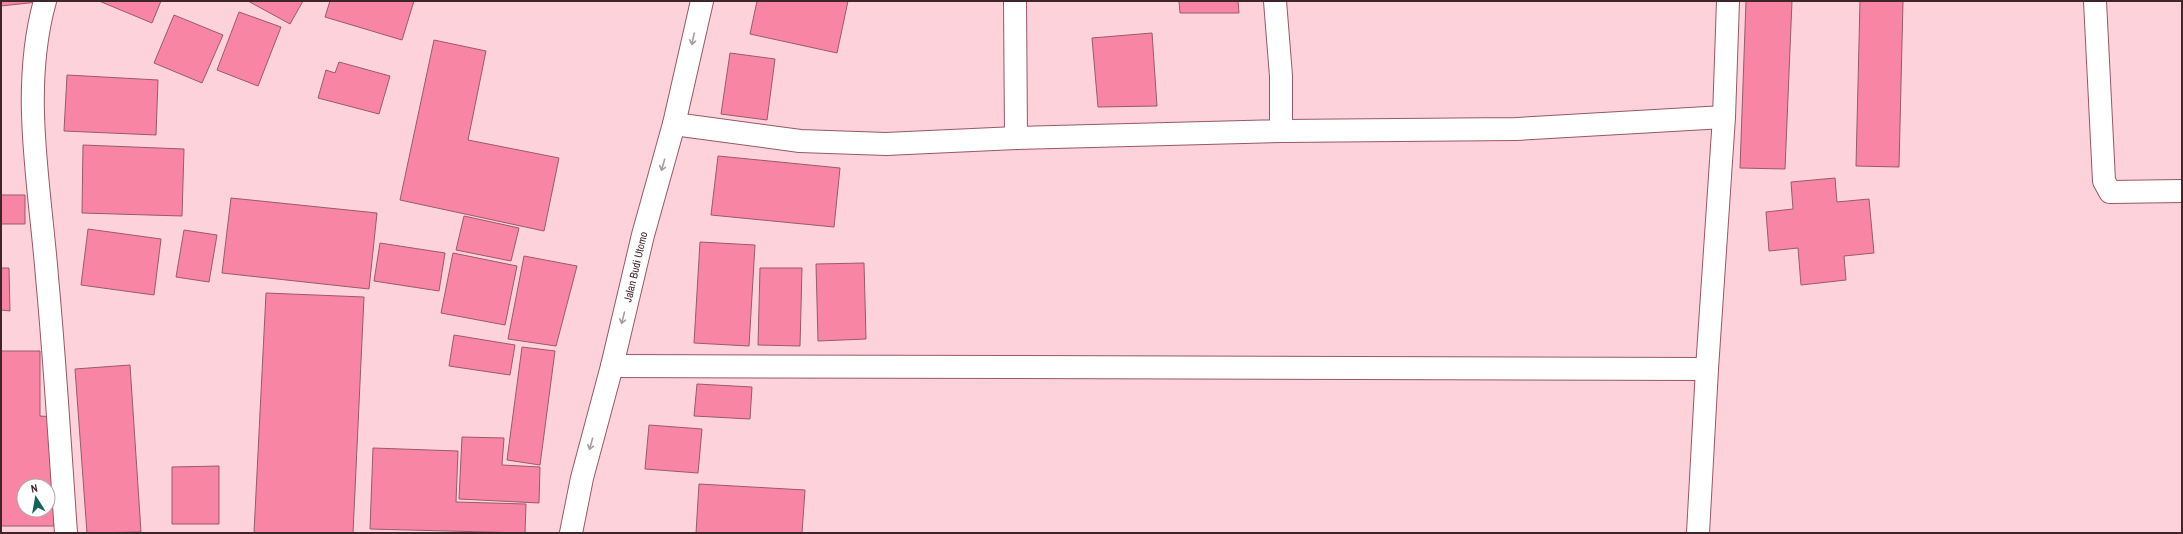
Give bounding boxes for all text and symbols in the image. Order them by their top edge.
one-way arrow [689,32,697,45]
one-way arrow [659,159,666,172]
street label: Jalan Budi Utomo [620,230,651,303]
one-way arrow [619,312,626,325]
one-way arrow [587,438,594,451]
north arrow [16,478,56,518]
text: N [30,481,39,496]

